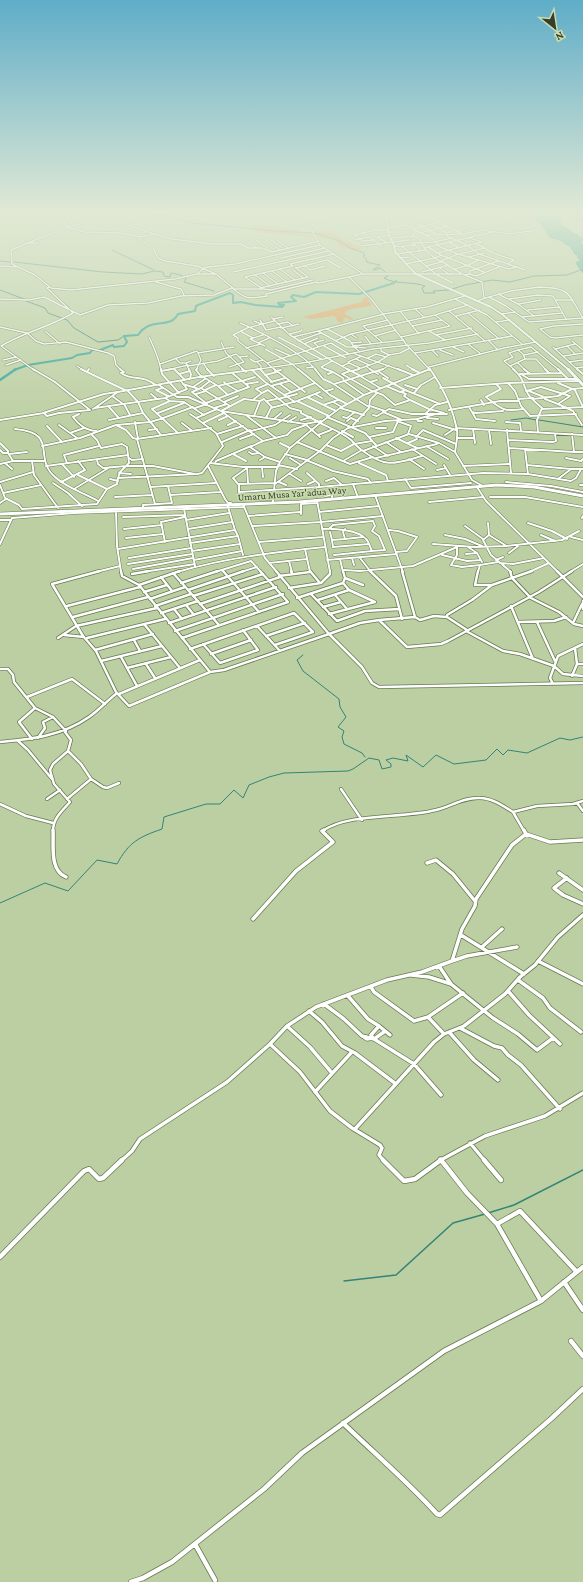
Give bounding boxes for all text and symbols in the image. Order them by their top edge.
north arrow [535,8,575,48]
text: N [553,30,566,44]
street label: Umaru Musa Yar'adua Way [237,484,347,503]

